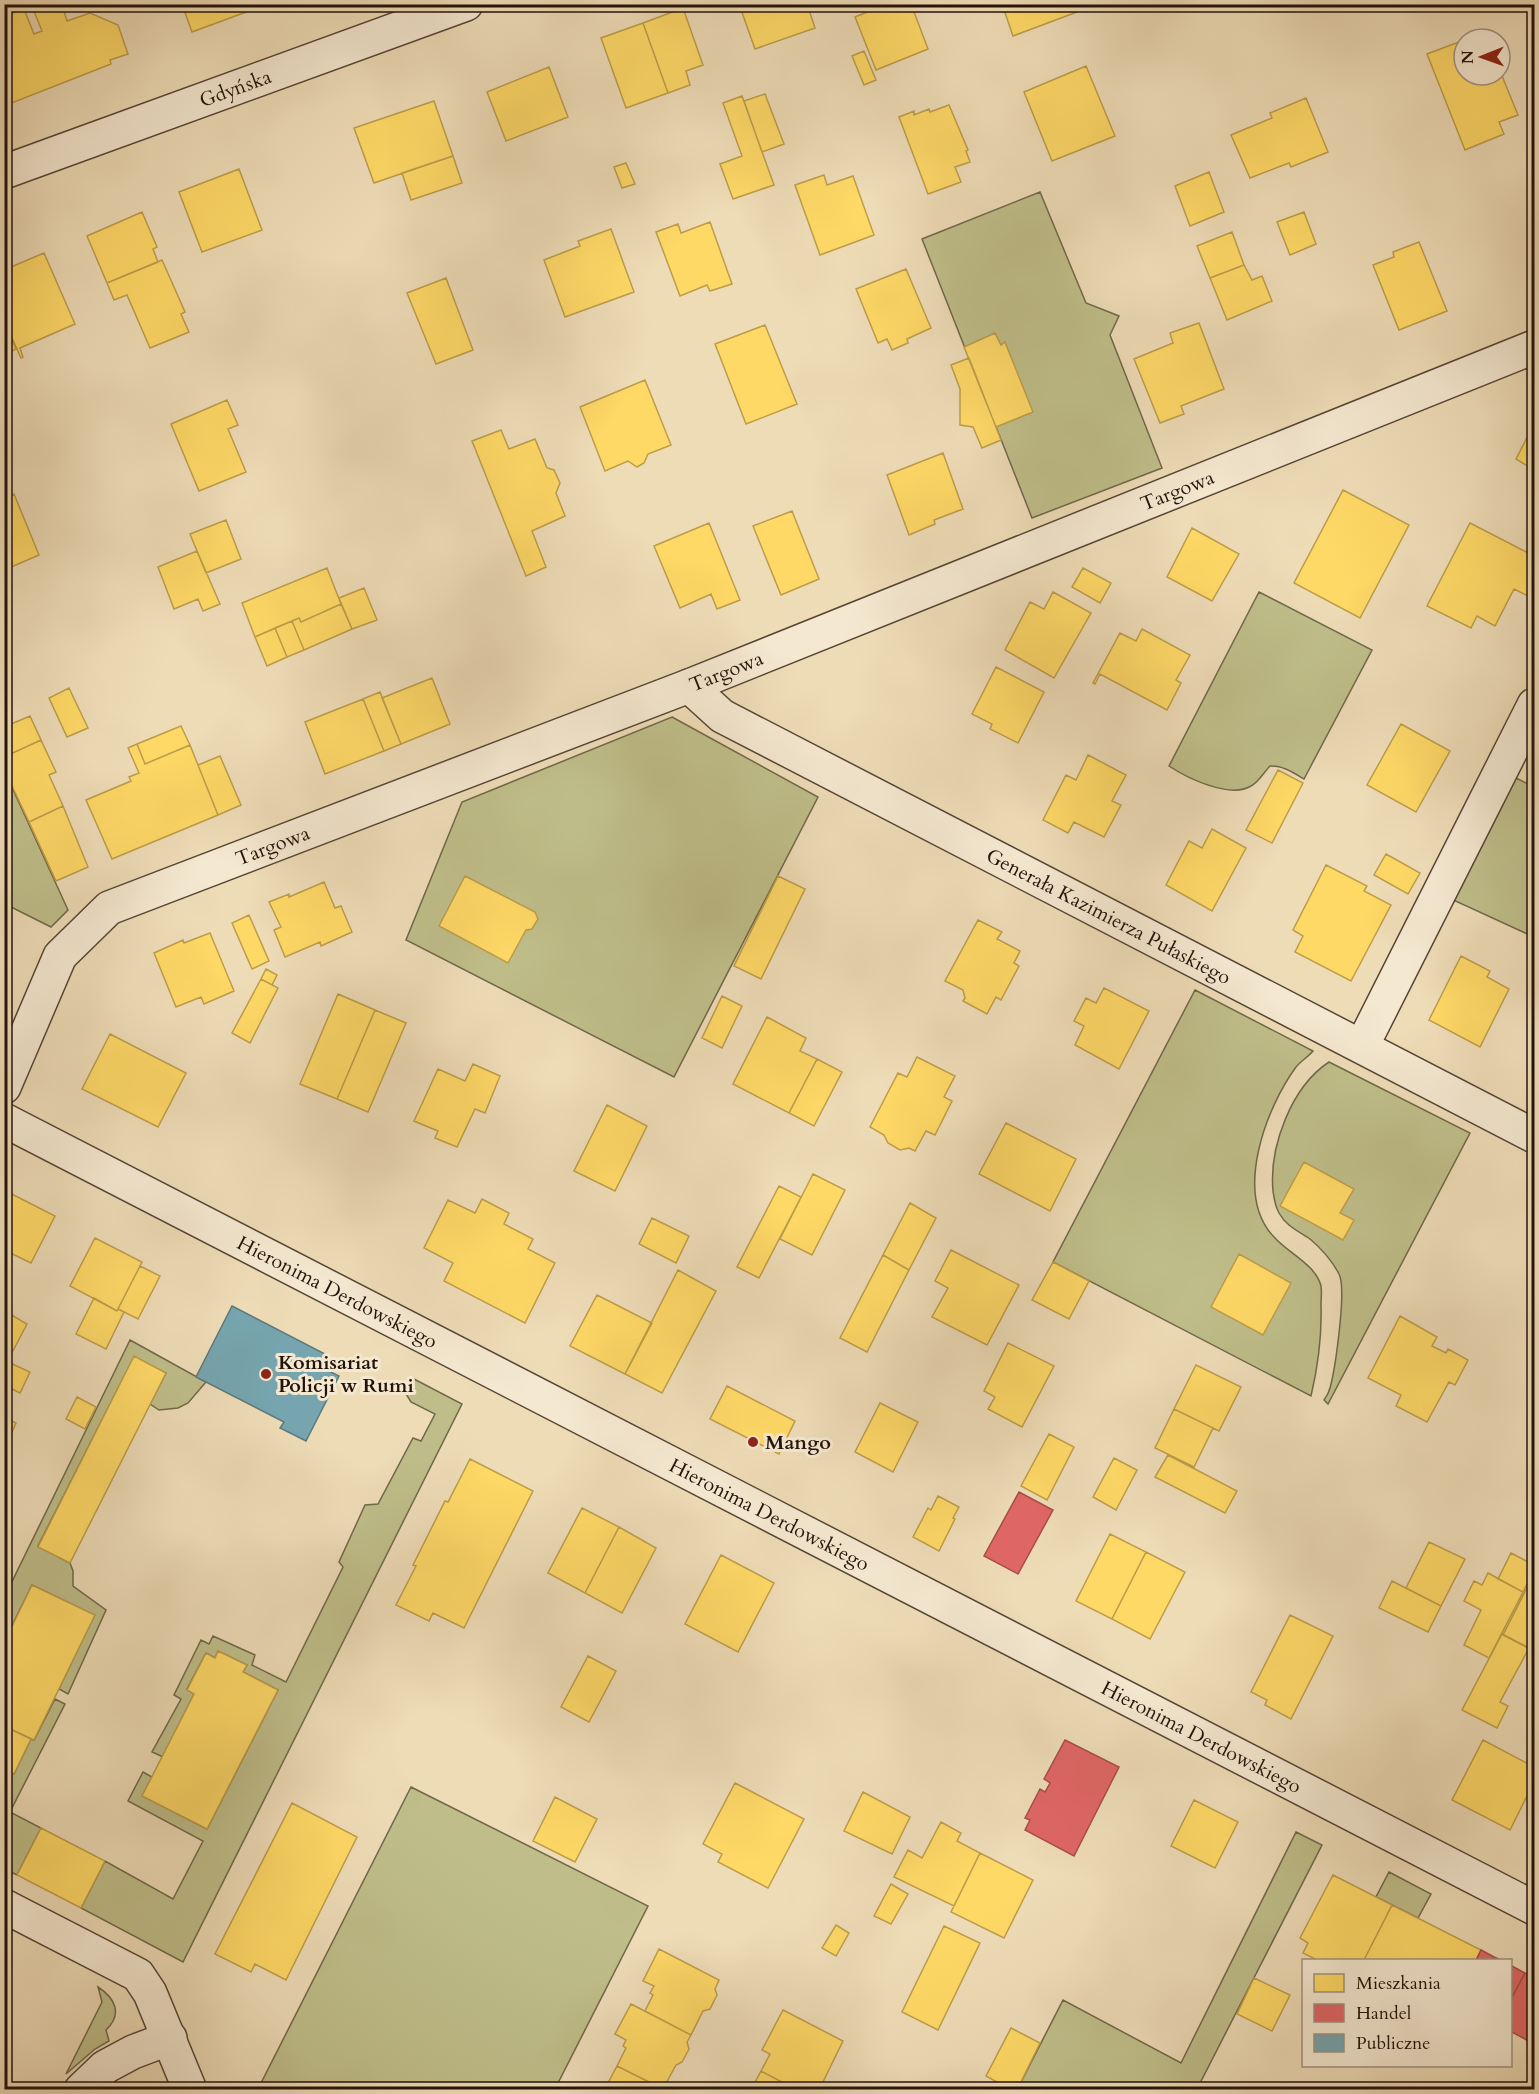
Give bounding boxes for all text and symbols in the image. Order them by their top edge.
north arrow [1452,27,1512,87]
text: N [1457,50,1479,64]
street label: Gdyńska [196,63,275,114]
street label: Targowa [1136,464,1219,518]
street label: Targowa [685,645,767,699]
street label: Targowa [232,819,314,872]
street label: Generała Kazimierza Pułaskiego [981,842,1236,991]
street label: Hieronima Derdowskiego [232,1229,442,1355]
place label: Komisariat Policji w Rumi [278,1349,414,1399]
marker: Komisariat Policji w Rumi [259,1367,273,1381]
place label: Mango [765,1429,831,1456]
marker: Mango [746,1435,760,1449]
street label: Hieronima Derdowskiego [664,1452,874,1578]
street label: Hieronima Derdowskiego [1096,1674,1306,1800]
legend [1302,1959,1512,2067]
text: Mieszkania [1356,1971,1441,1996]
text: Handel [1356,2001,1412,2026]
text: Publiczne [1356,2031,1430,2056]

